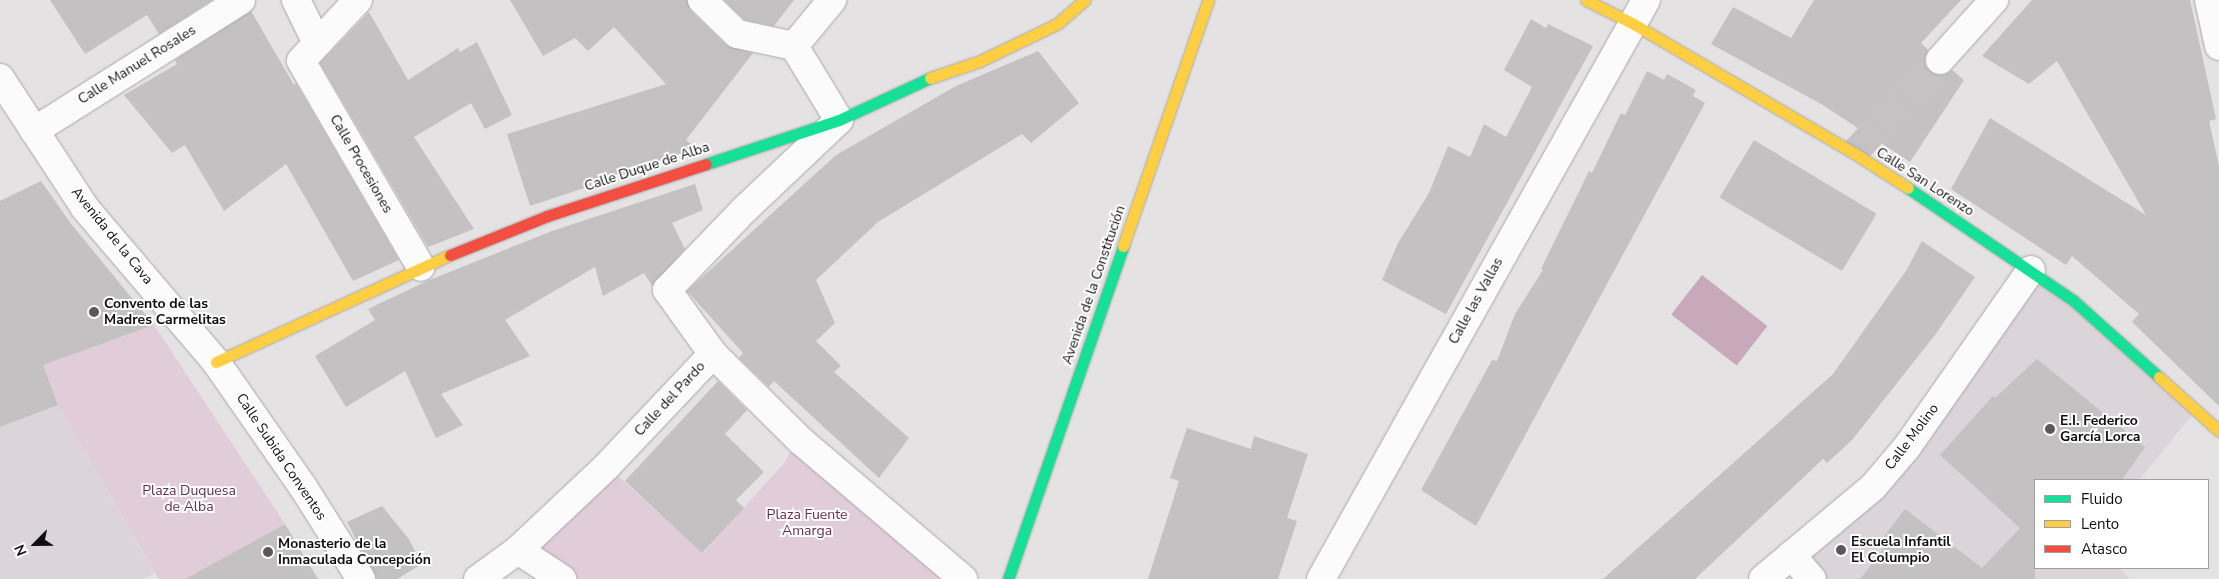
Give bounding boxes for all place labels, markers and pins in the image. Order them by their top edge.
place label: Convento de las Madres Carmelitas [104,296,226,328]
marker: Convento de las Madres Carmelitas [88,306,100,318]
place label: E.I. Federico García Lorca [2060,413,2140,446]
marker: E.I. Federico García Lorca [2044,423,2056,435]
place label: Escuela Infantil El Columpio [1851,534,1951,566]
place label: Monasterio de la Inmaculada Concepción [278,536,431,568]
marker: Escuela Infantil El Columpio [1835,544,1847,556]
marker: Monasterio de la Inmaculada Concepción [262,546,274,558]

